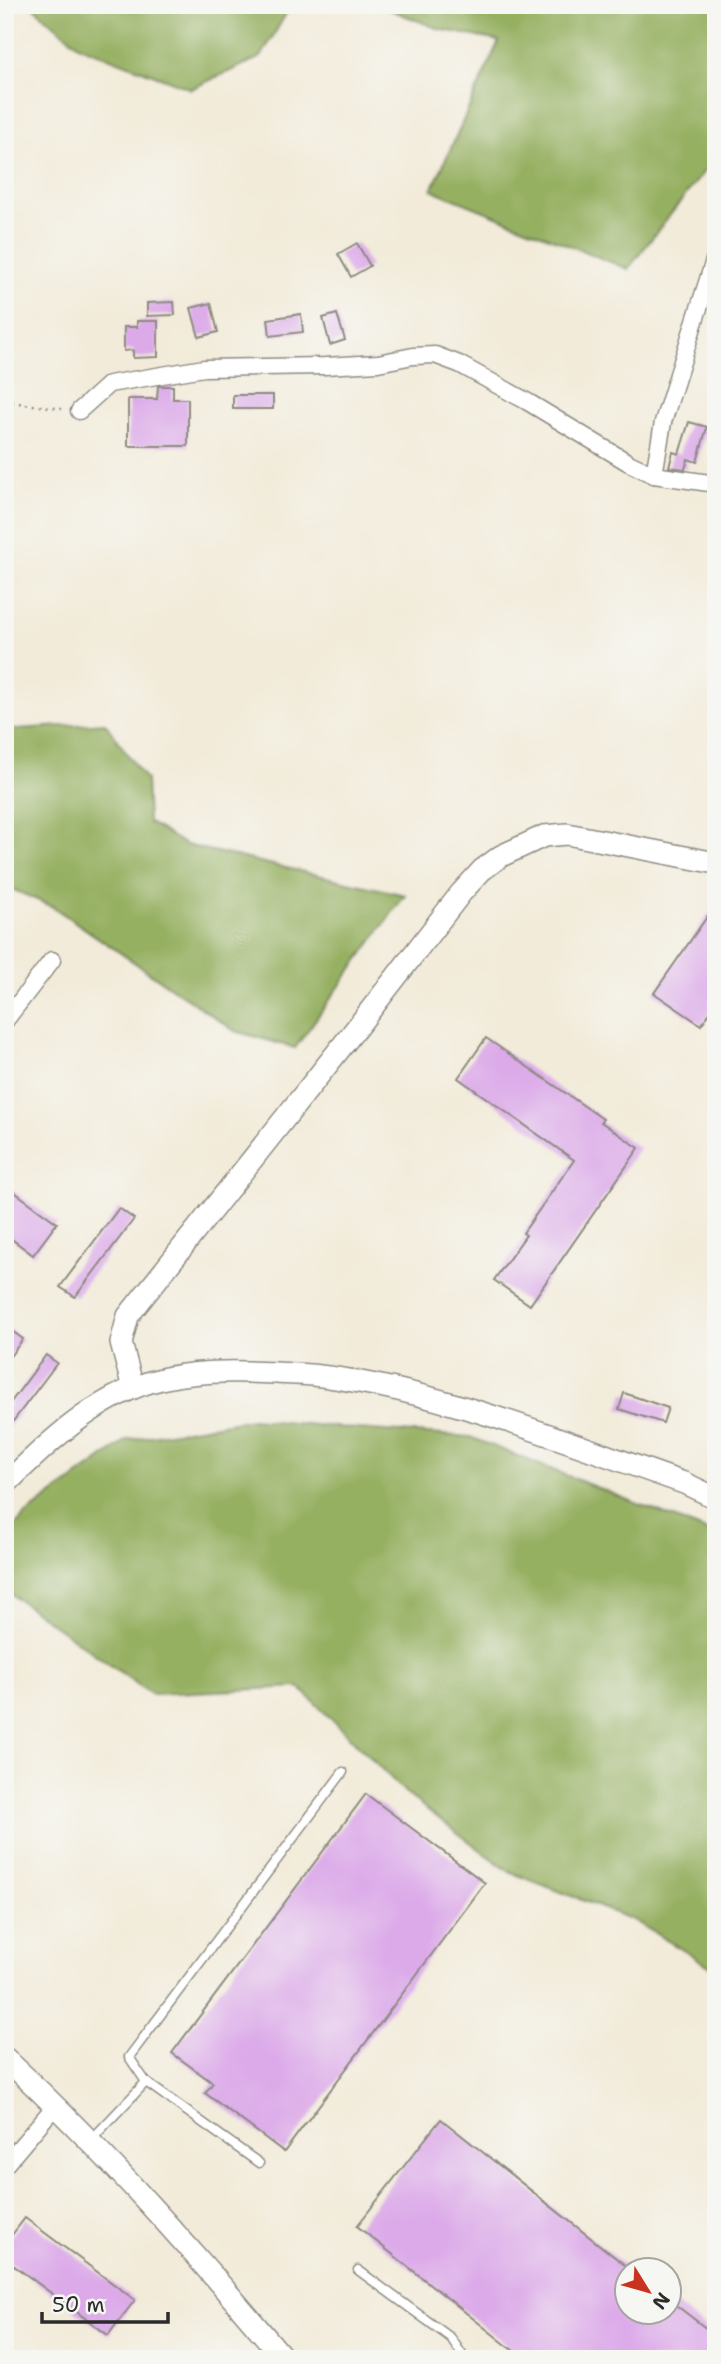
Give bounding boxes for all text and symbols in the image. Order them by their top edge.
north arrow [612,2256,682,2326]
scale bar [42,2280,168,2324]
text: N [647,2287,676,2314]
text: 50 m [52,2291,105,2319]

